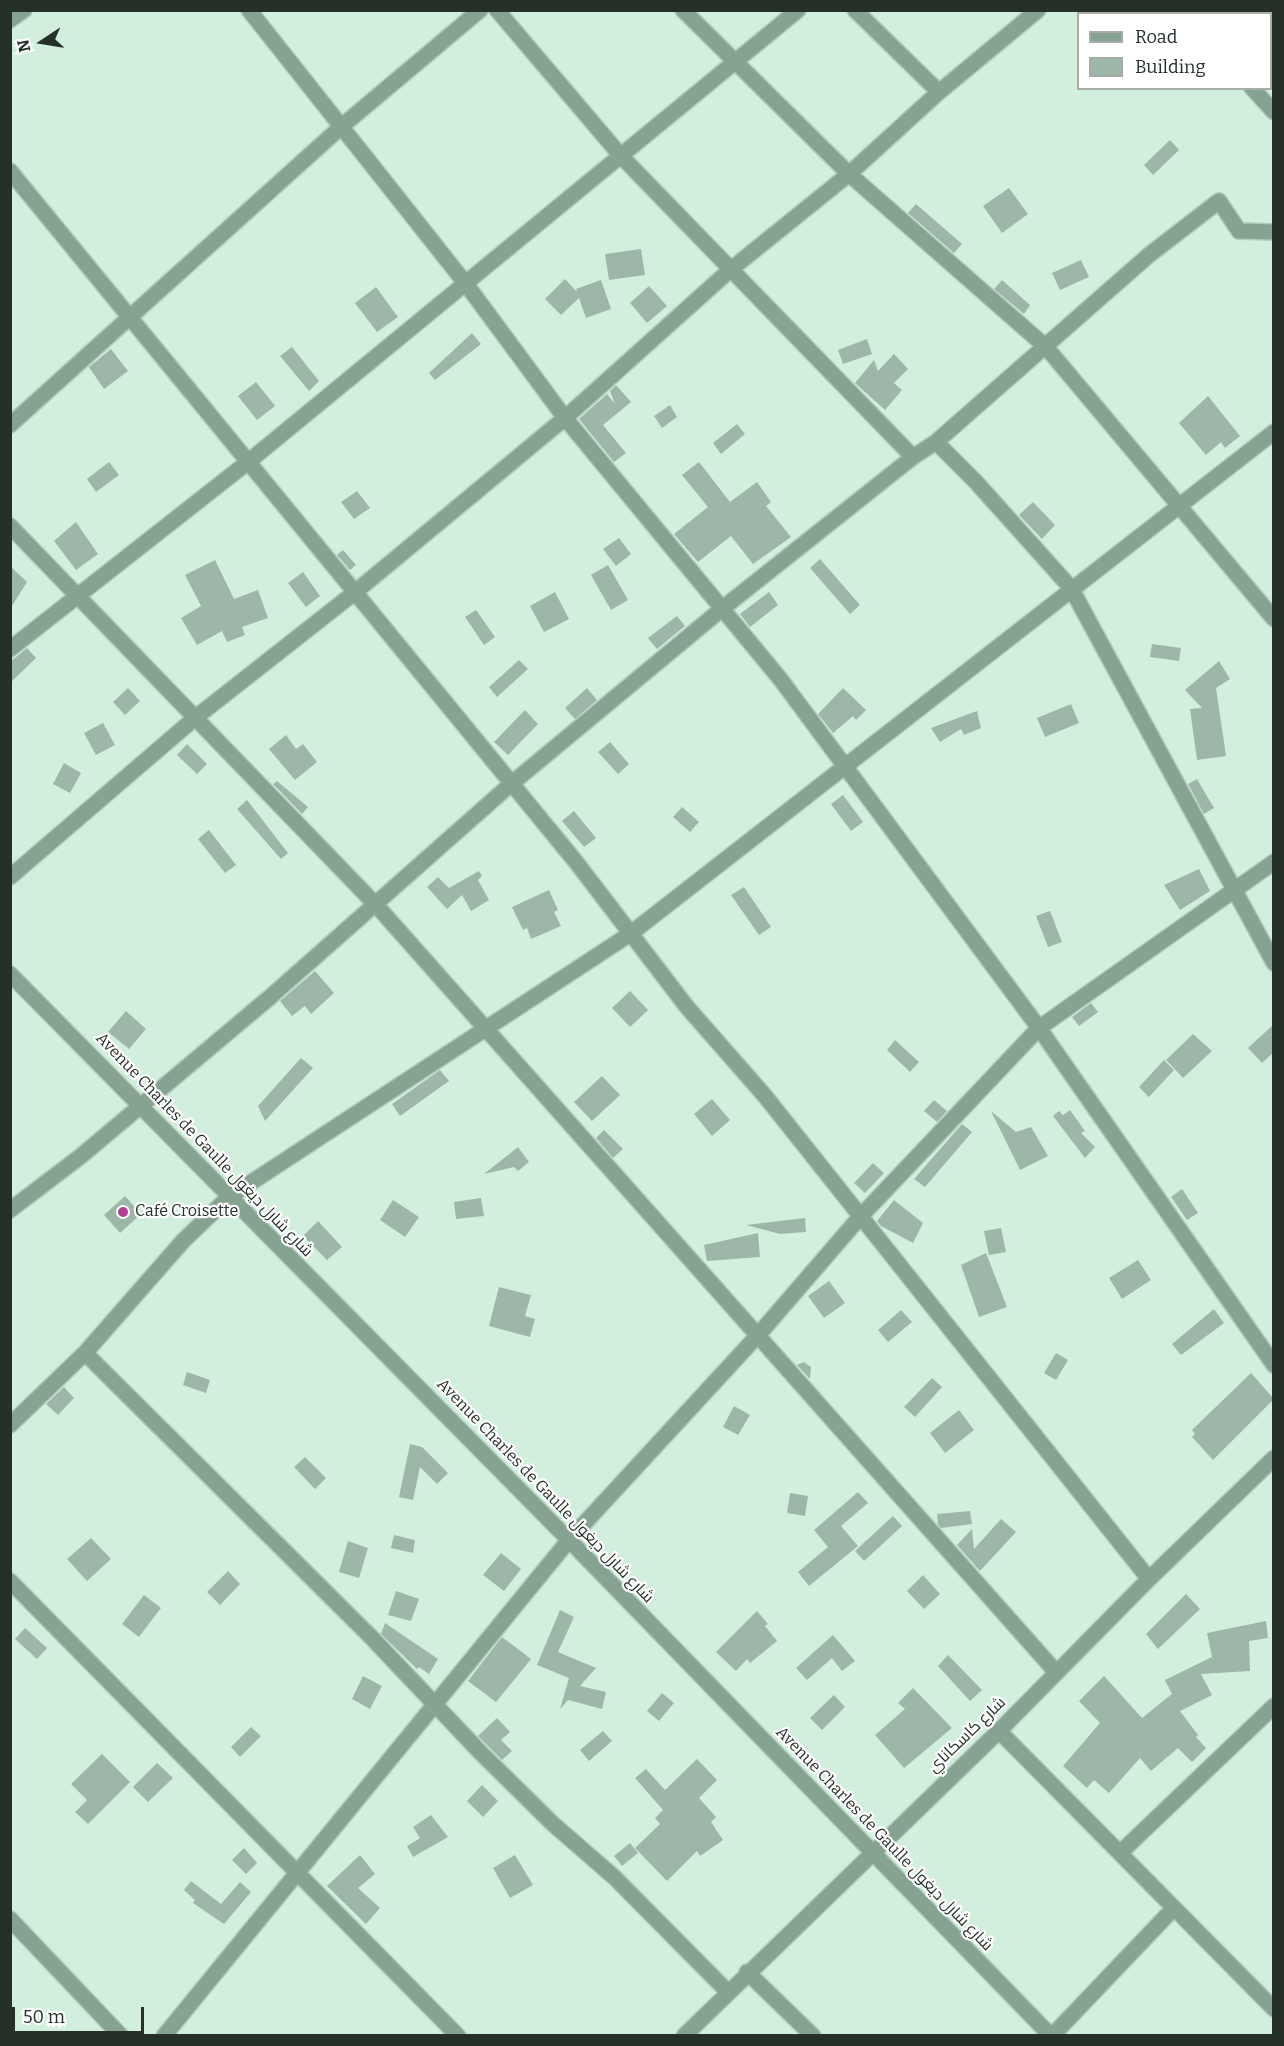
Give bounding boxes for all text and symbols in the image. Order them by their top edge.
north arrow [12,12,72,72]
legend [1077,12,1272,90]
text: Road [1135,26,1177,48]
text: N [13,38,34,54]
text: Building [1135,56,1206,78]
street label: Avenue Charles de Gaulle شارع شارل ديغول [91,1029,317,1261]
place label: Café Croisette [135,1202,238,1222]
marker: Café Croisette [116,1205,130,1219]
street label: Avenue Charles de Gaulle شارع شارل ديغول [432,1375,658,1607]
street label: شارع كاسكاناي [924,1693,1010,1777]
street label: Avenue Charles de Gaulle شارع شارل ديغول [771,1723,997,1955]
scale bar [15,1995,147,2033]
text: 50 m [23,2006,65,2028]

